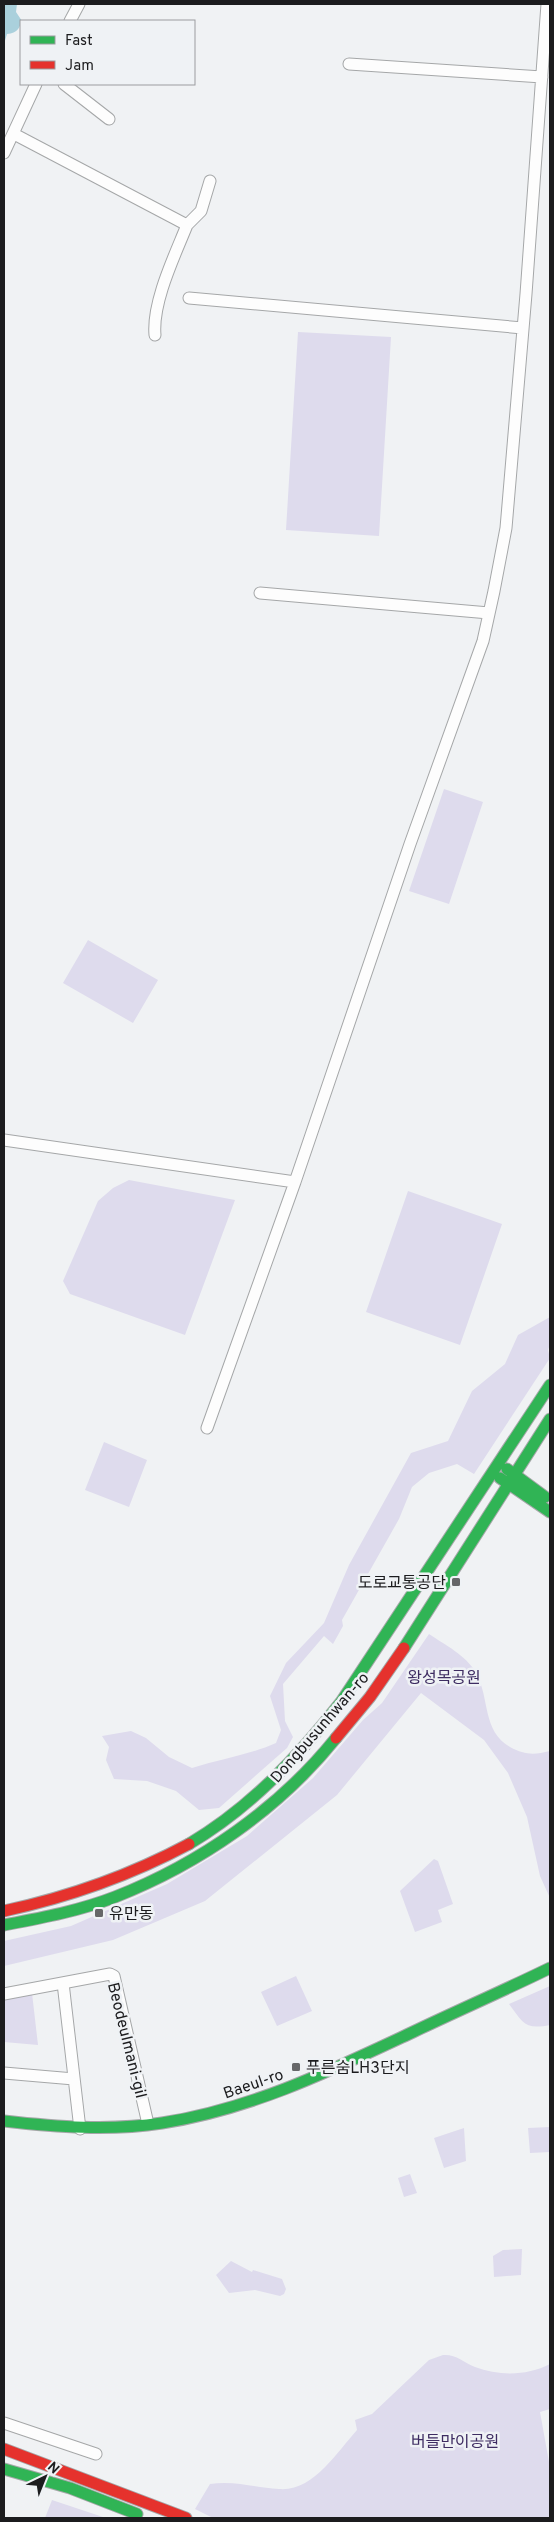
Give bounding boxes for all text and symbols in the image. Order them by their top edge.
legend [20,20,195,85]
text: Fast [65,32,93,51]
text: Jam [65,57,94,76]
place label: 도로교통공단 [358,1574,446,1594]
marker: 도로교통공단 [450,1576,462,1588]
street label: Dongbusunhwan-ro [267,1669,374,1788]
park label: 왕성목공원 [407,1669,481,1689]
place label: 유만동 [109,1905,153,1925]
marker: 유만동 [93,1907,105,1919]
street label: Beodeulmani-gil [102,1981,150,2100]
place label: 푸른숨LH3단지 [306,2059,409,2079]
marker: 푸른숨LH3단지 [290,2061,302,2073]
street label: Baeul-ro [221,2065,286,2104]
park label: 버들만이공원 [411,2433,499,2453]
north arrow [20,2452,70,2502]
text: N [43,2459,62,2478]

